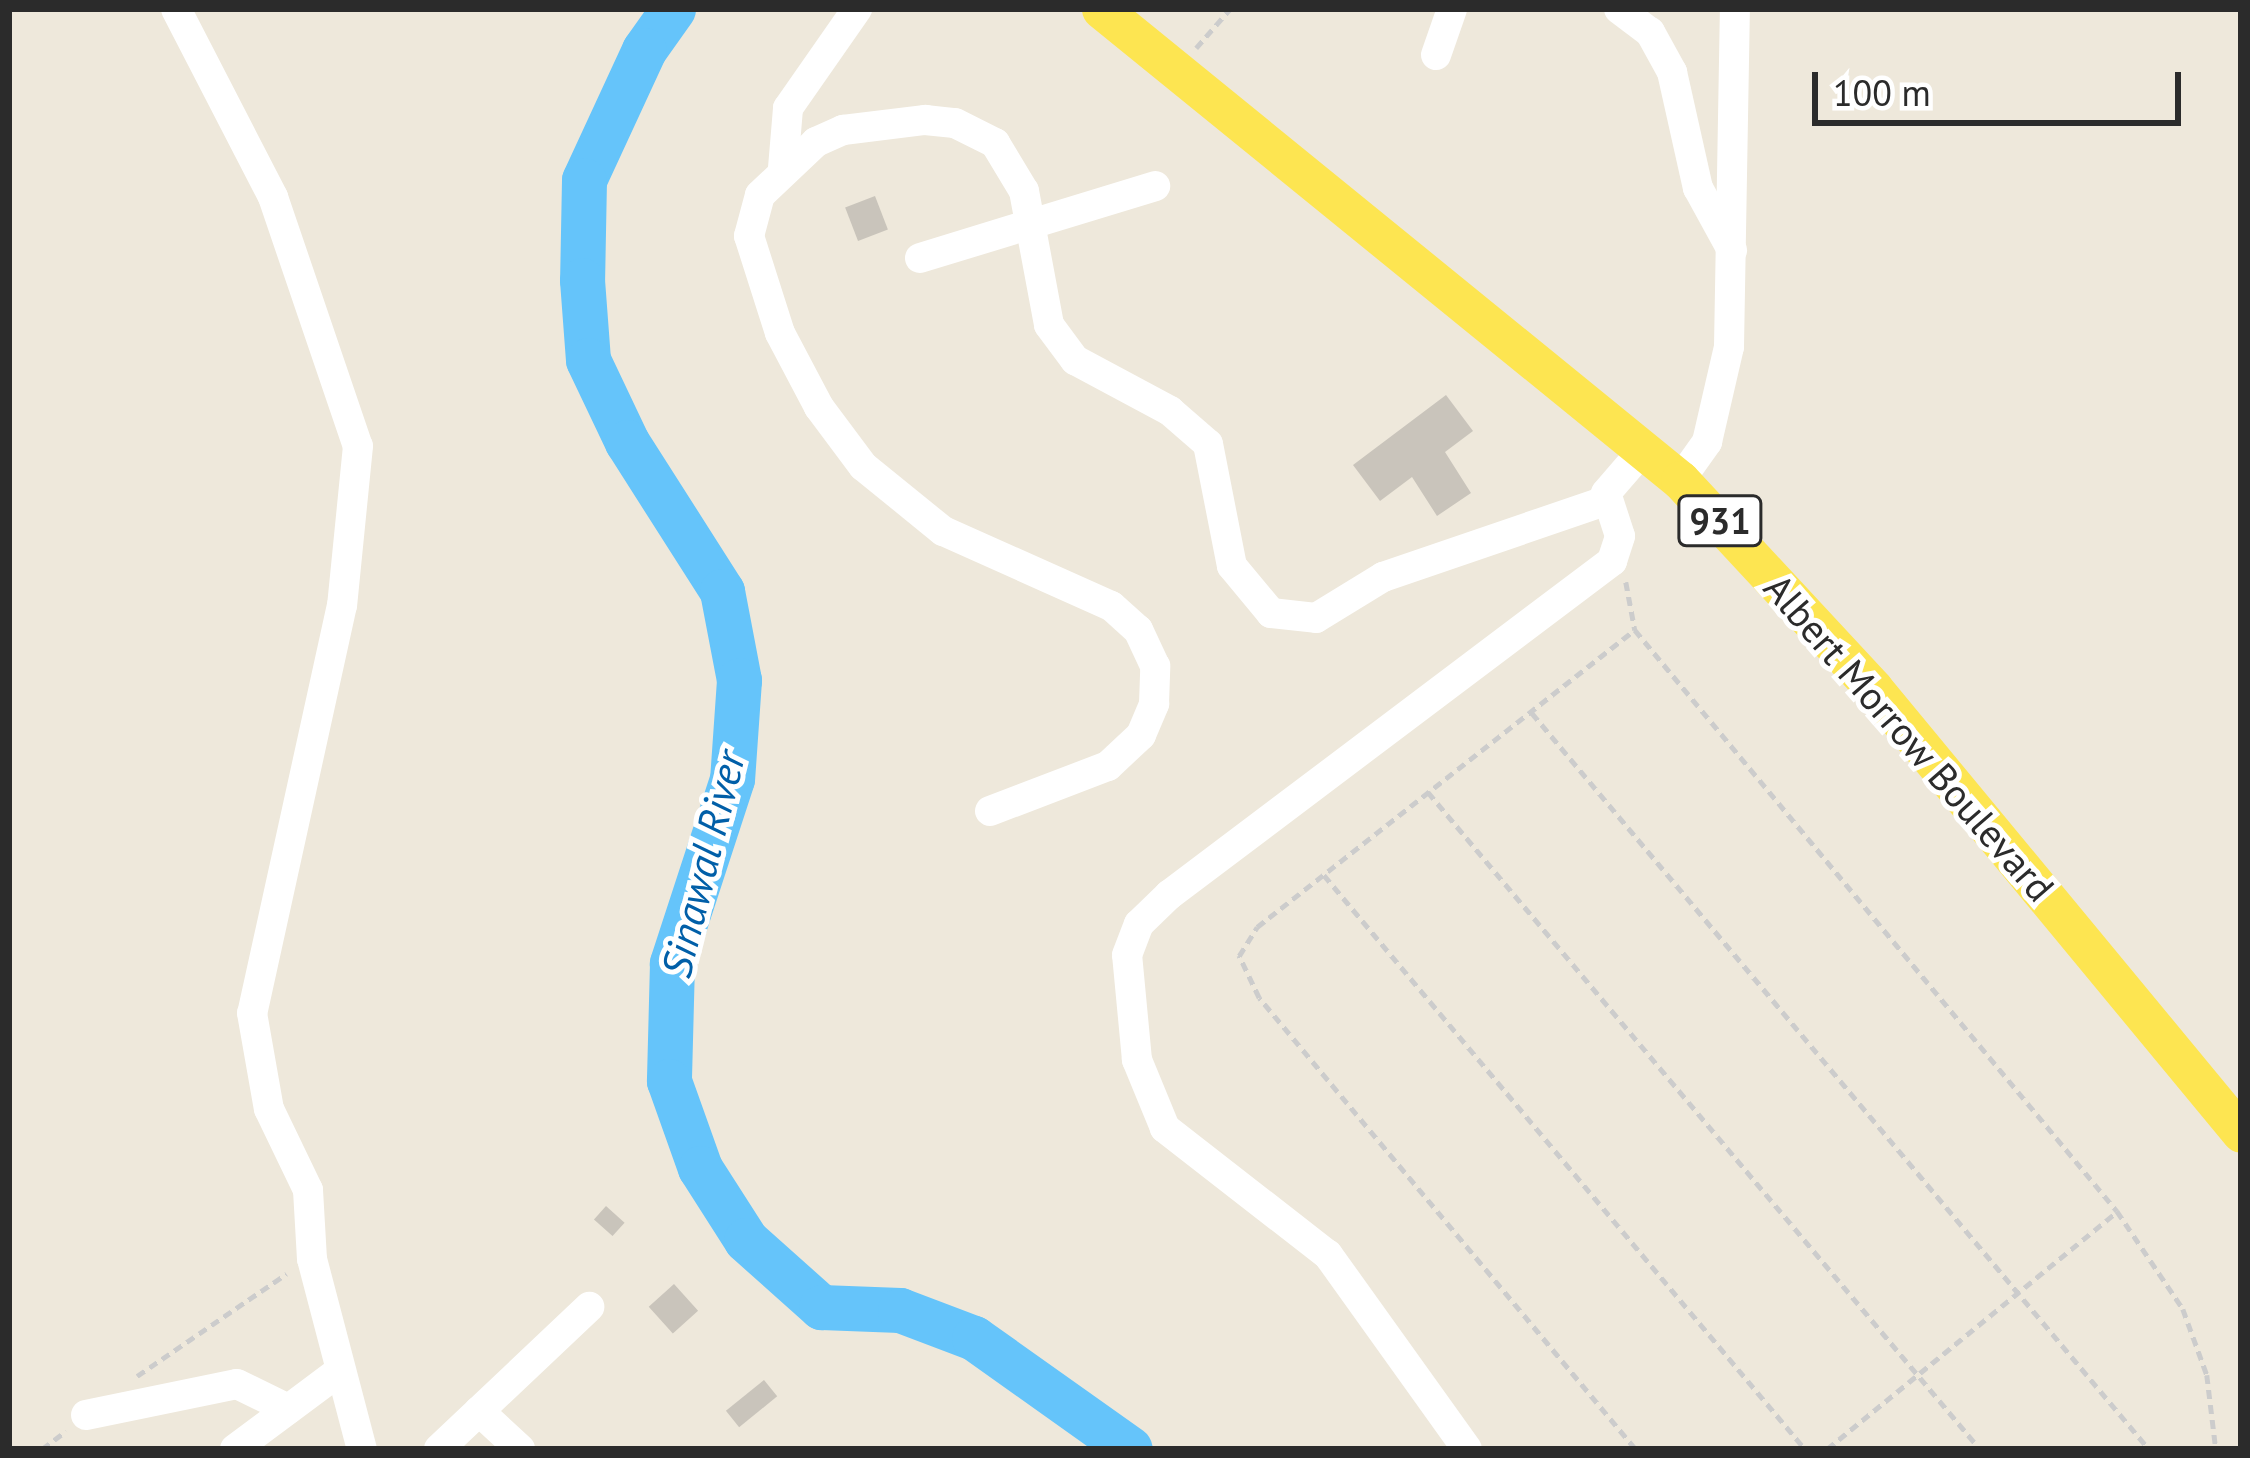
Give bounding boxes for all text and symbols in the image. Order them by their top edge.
scale bar [1818,48,2187,122]
text: 100 m [1833,69,1931,116]
road number: 931 [1675,491,1765,551]
street label: Albert Morrow Boulevard [1754,565,2064,911]
water label: Sinawal River [651,746,755,982]

